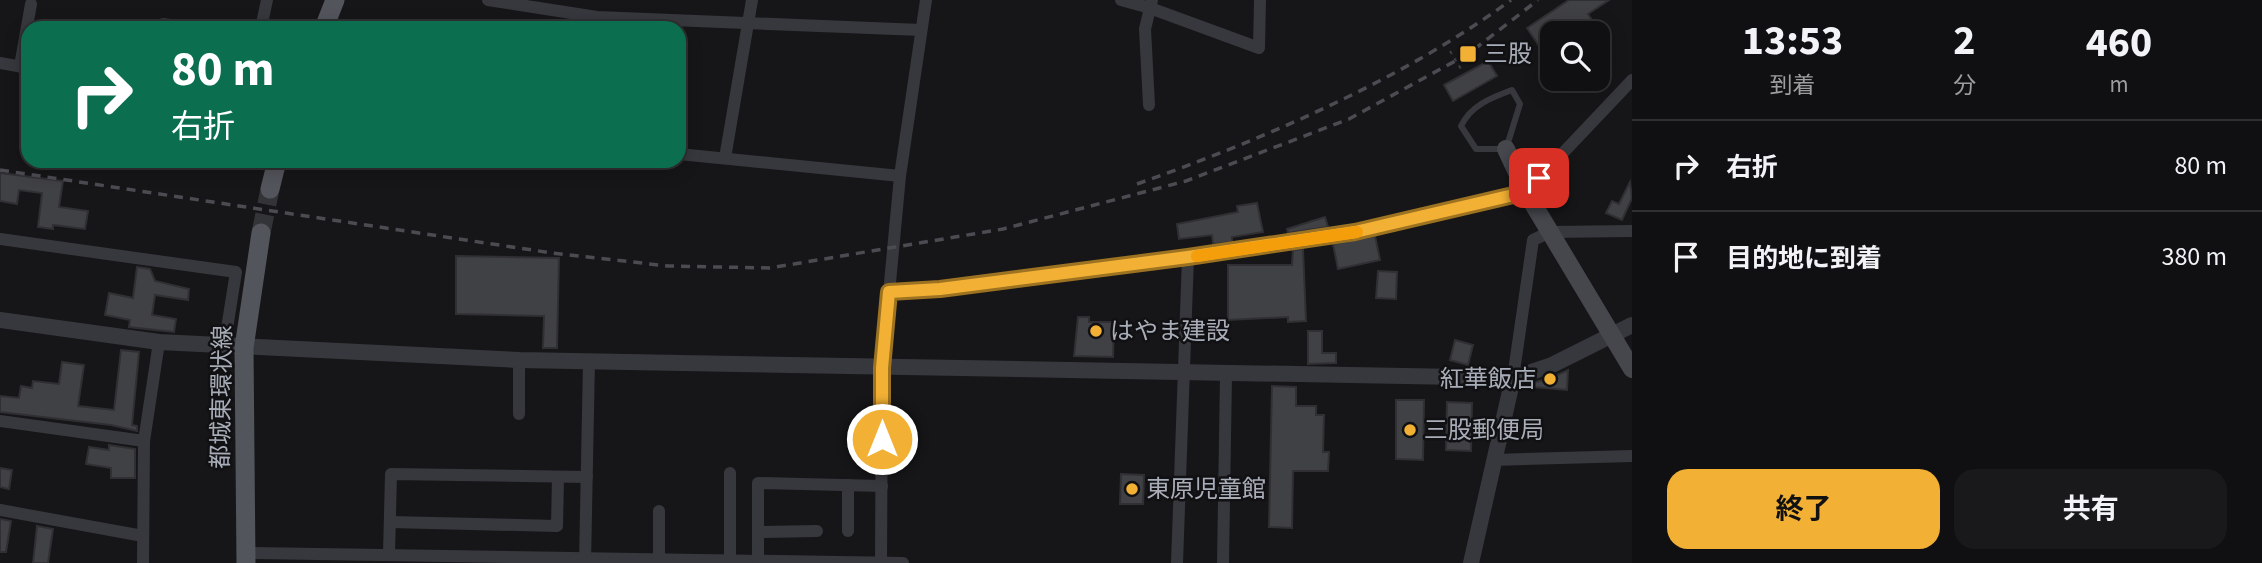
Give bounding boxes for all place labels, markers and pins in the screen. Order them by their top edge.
place label: 三股 [1484,37,1532,72]
marker: 三股 [1458,44,1478,64]
pin [1509,148,1569,208]
place label: はやま建設 [1110,314,1230,349]
marker: はやま建設 [1088,323,1104,339]
place label: 紅華飯店 [1440,362,1536,397]
marker: 紅華飯店 [1542,371,1558,387]
place label: 三股郵便局 [1424,413,1544,448]
marker: 三股郵便局 [1402,422,1418,438]
place label: 東原児童館 [1146,472,1266,507]
marker: 東原児童館 [1124,481,1140,497]

